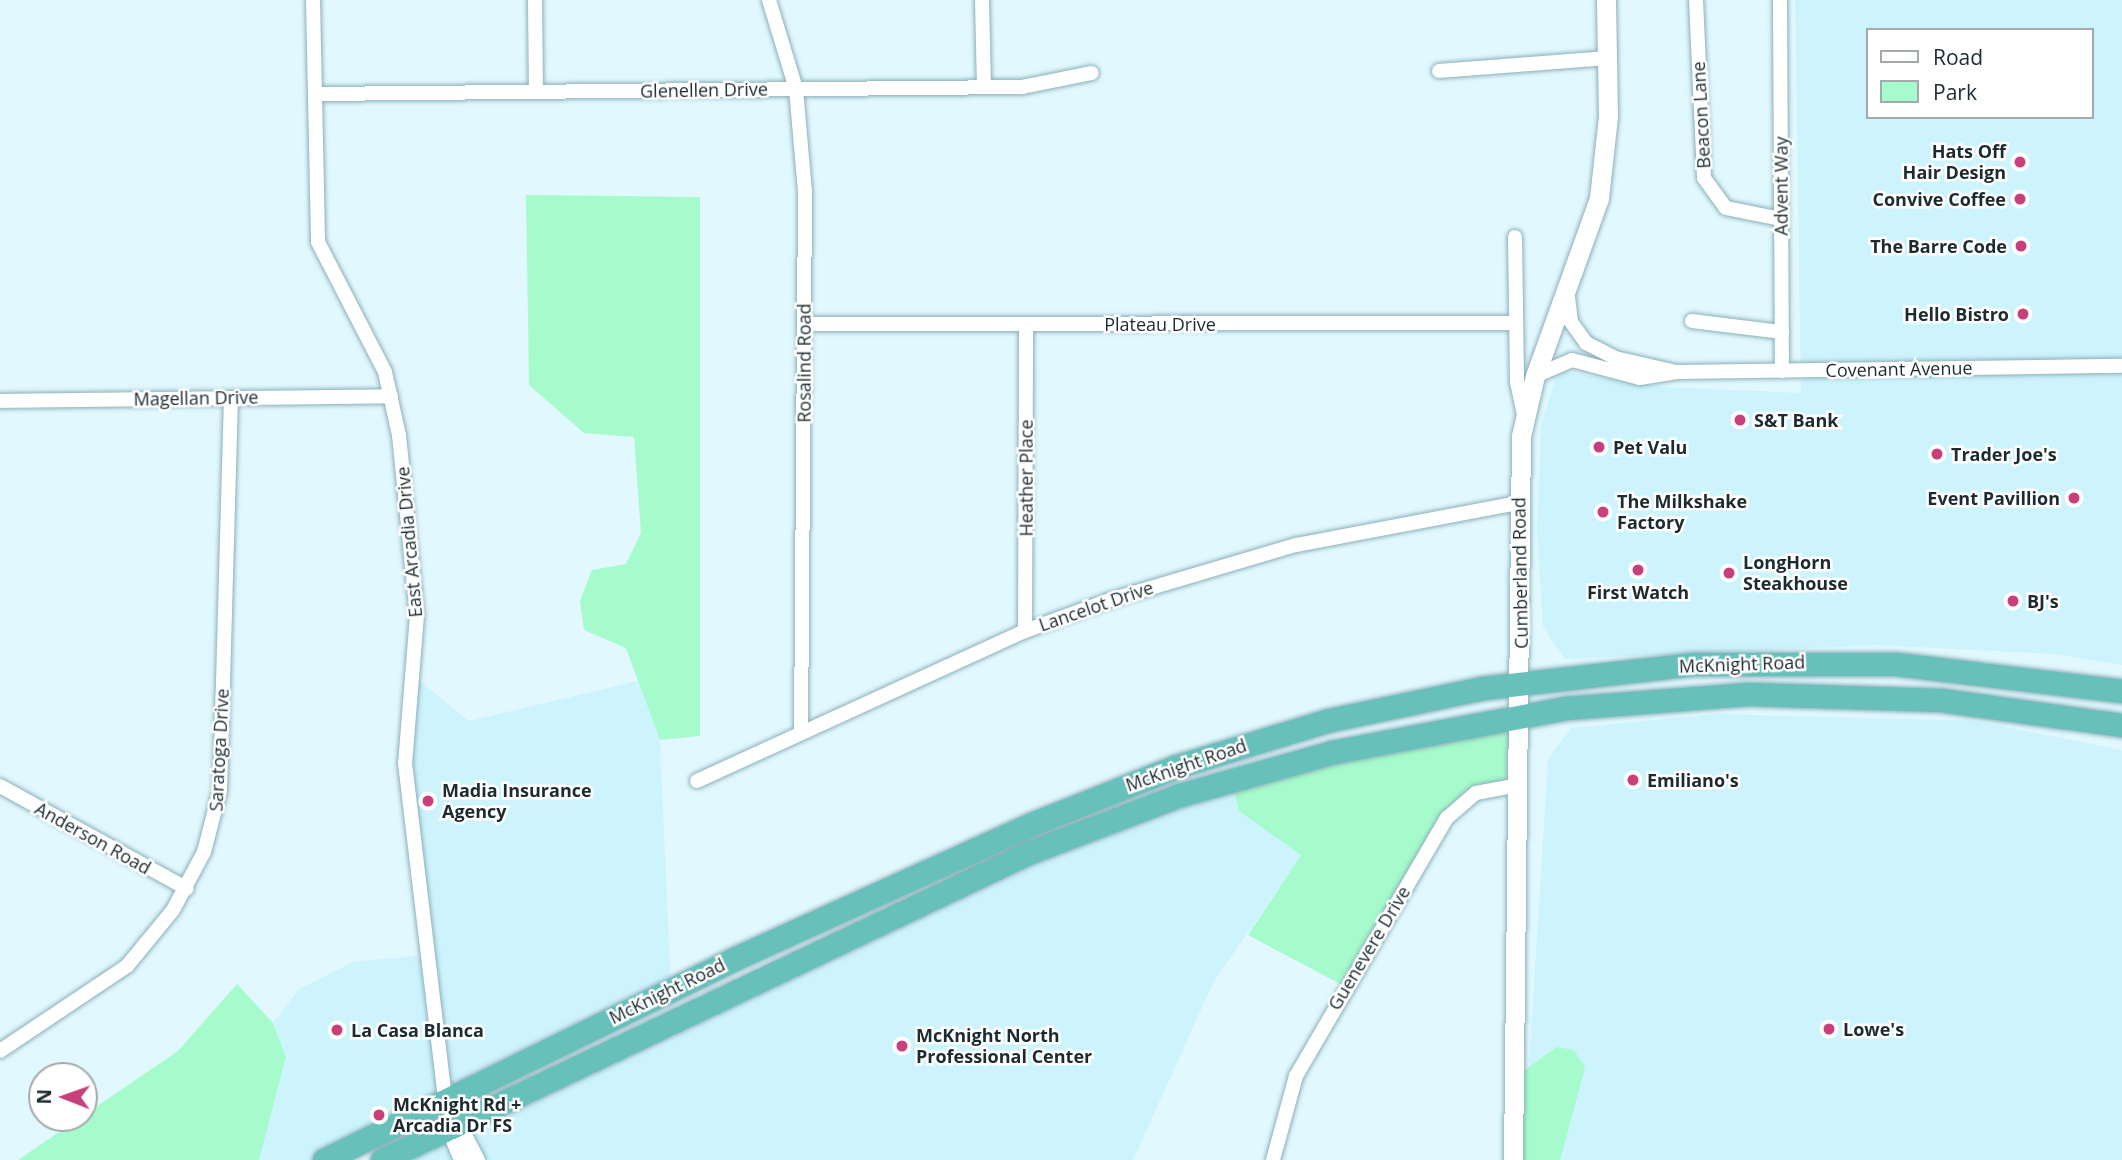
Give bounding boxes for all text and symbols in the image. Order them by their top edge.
legend [1867,28,2094,119]
text: Road [1933,43,1983,71]
street label: Beacon Lane [1687,61,1715,169]
street label: Glenellen Drive [640,78,768,102]
text: Park [1933,78,1977,106]
street label: Advent Way [1770,136,1792,236]
place label: Hats Off Hair Design [1903,141,2006,184]
marker: Hats Off Hair Design [2012,154,2028,170]
place label: Convive Coffee [1872,188,2006,210]
marker: Convive Coffee [2012,191,2028,207]
place label: The Barre Code [1870,235,2007,257]
marker: The Barre Code [2013,238,2029,254]
street label: Rosalind Road [793,303,815,423]
place label: Hello Bistro [1904,303,2009,325]
marker: Hello Bistro [2015,306,2031,322]
street label: Plateau Drive [1104,313,1216,335]
street label: Covenant Avenue [1825,357,1973,381]
street label: Magellan Drive [133,386,259,410]
place label: S&T Bank [1754,409,1838,431]
marker: S&T Bank [1732,412,1748,428]
street label: Heather Place [1015,419,1037,537]
place label: Pet Valu [1613,436,1687,458]
marker: Pet Valu [1591,439,1607,455]
place label: Trader Joe's [1951,443,2057,465]
marker: Trader Joe's [1929,446,1945,462]
street label: East Arcadia Drive [392,466,426,618]
place label: Event Pavillion [1927,487,2060,509]
marker: Event Pavillion [2066,490,2082,506]
place label: The Milkshake Factory [1617,491,1747,534]
street label: Cumberland Road [1508,497,1532,649]
marker: The Milkshake Factory [1595,504,1611,520]
place label: LongHorn Steakhouse [1743,552,1848,594]
marker: First Watch [1630,562,1646,578]
marker: LongHorn Steakhouse [1721,565,1737,581]
street label: Lancelot Drive [1036,576,1156,636]
place label: First Watch [1587,581,1689,603]
place label: BJ's [2027,590,2059,612]
marker: BJ's [2005,593,2021,609]
street label: McKnight Road [1679,651,1805,677]
street label: Saratoga Drive [205,688,233,812]
street label: McKnight Road [1123,734,1249,796]
place label: Emiliano's [1647,769,1739,791]
marker: Emiliano's [1625,772,1641,788]
place label: Madia Insurance Agency [442,780,592,822]
marker: Madia Insurance Agency [420,793,436,809]
street label: Anderson Road [31,797,155,879]
street label: Guenevere Drive [1324,882,1414,1014]
street label: McKnight Road [606,954,728,1028]
place label: Lowe's [1843,1018,1904,1040]
place label: La Casa Blanca [351,1019,484,1041]
marker: Lowe's [1821,1021,1837,1037]
marker: La Casa Blanca [329,1022,345,1038]
place label: McKnight North Professional Center [916,1025,1092,1068]
marker: McKnight North Professional Center [894,1038,910,1054]
north arrow [28,1062,98,1132]
text: N [31,1089,57,1105]
place label: McKnight Rd + Arcadia Dr FS [393,1094,521,1136]
marker: McKnight Rd + Arcadia Dr FS [371,1107,387,1123]

